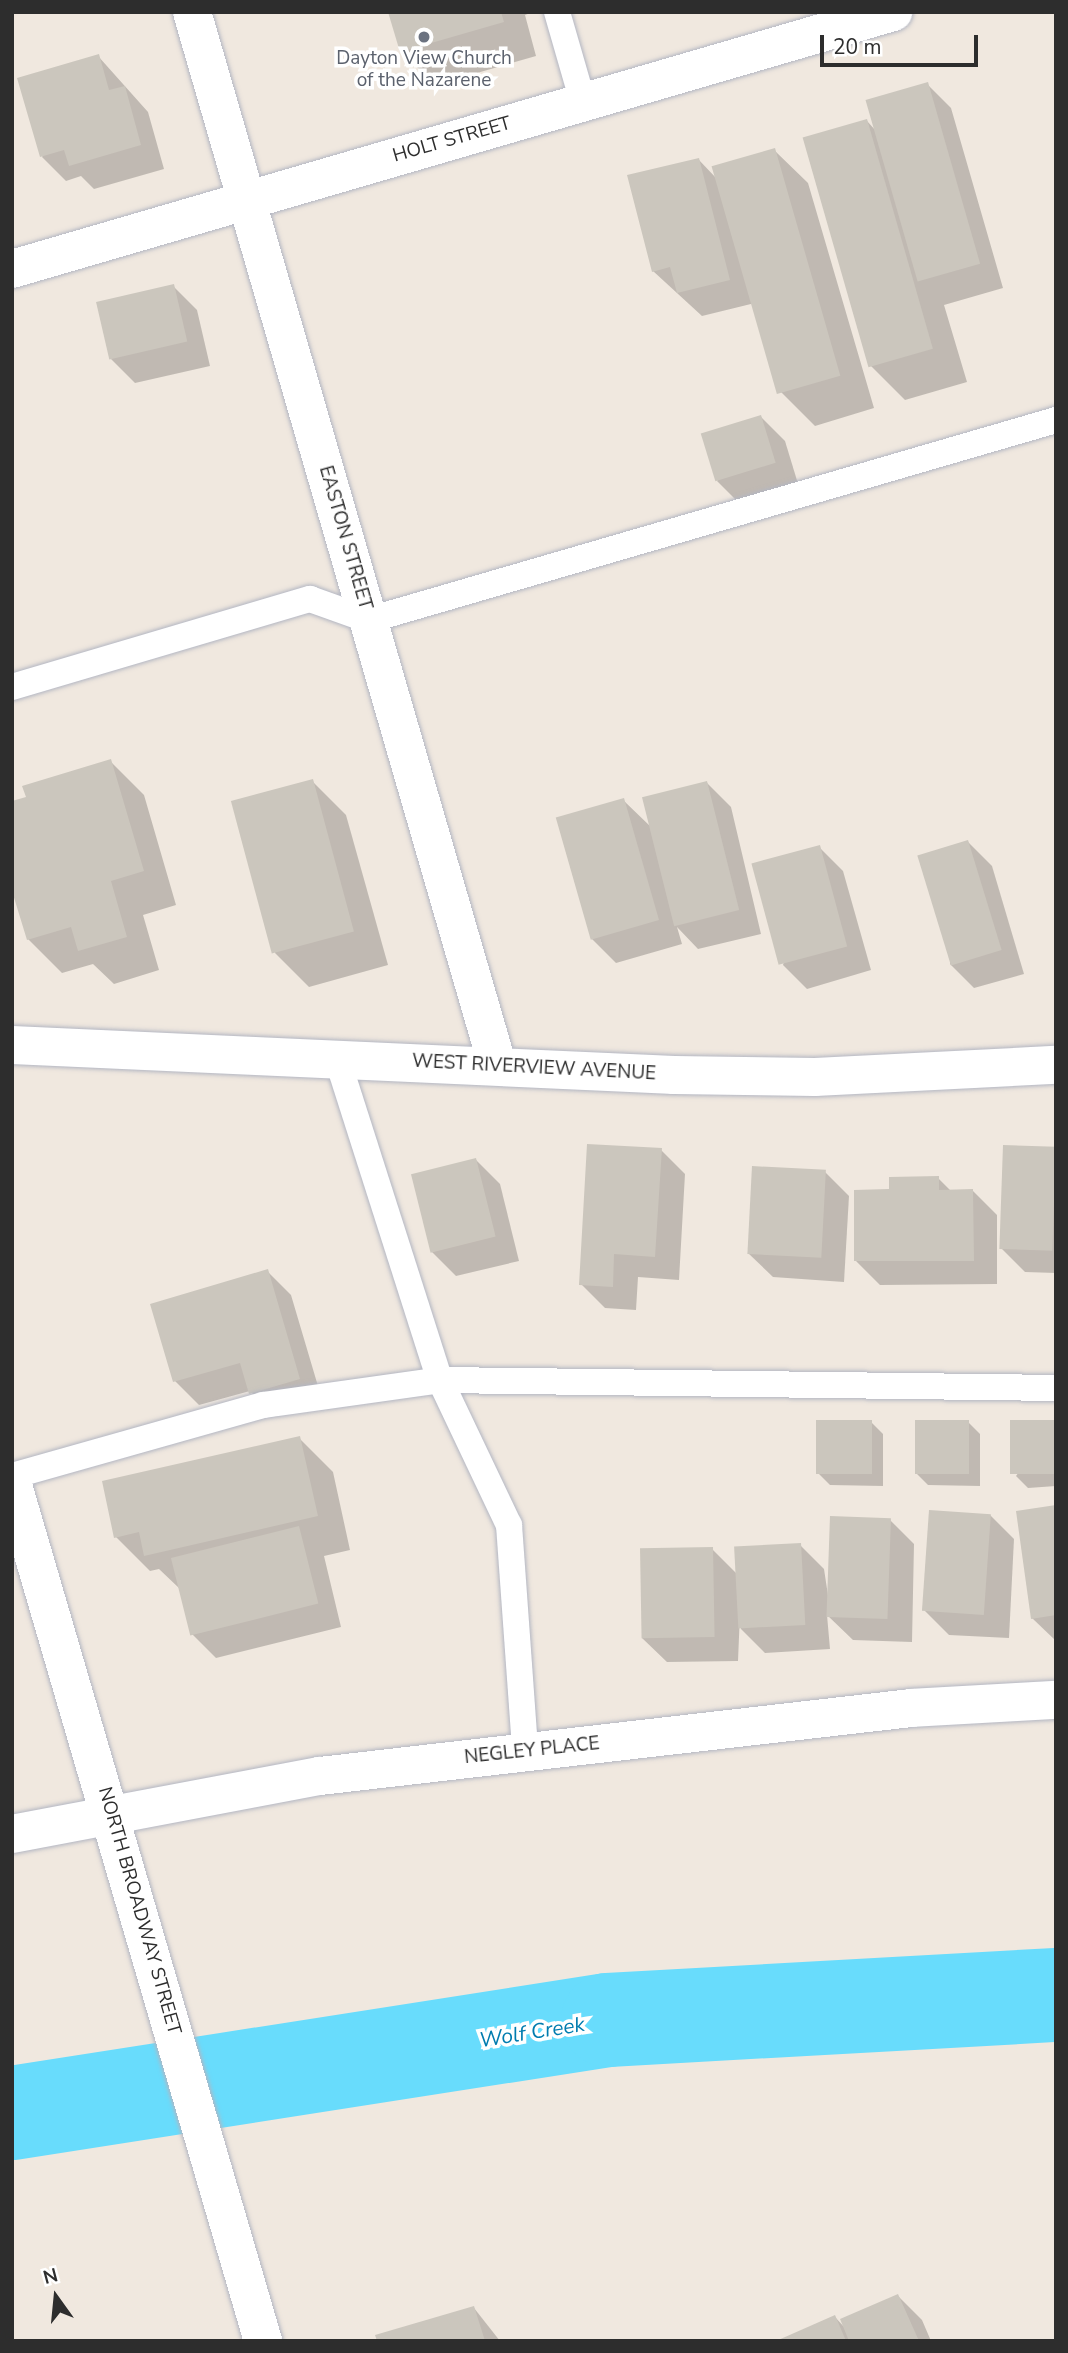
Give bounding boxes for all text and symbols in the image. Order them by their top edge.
scale bar [823,21,981,65]
marker: Dayton View Church of the Nazarene [416,29,432,45]
text: 20 m [833,33,882,61]
place label: Dayton View Church of the Nazarene [336,48,512,92]
street label: HOLT STREET [390,112,514,168]
street label: EASTON STREET [314,463,376,613]
street label: WEST RIVERVIEW AVENUE [411,1050,657,1086]
street label: NEGLEY PLACE [463,1733,601,1769]
street label: NORTH BROADWAY STREET [93,1784,185,2038]
water label: Wolf Creek [477,2011,587,2053]
north arrow [21,2262,91,2332]
text: N [40,2262,61,2291]

